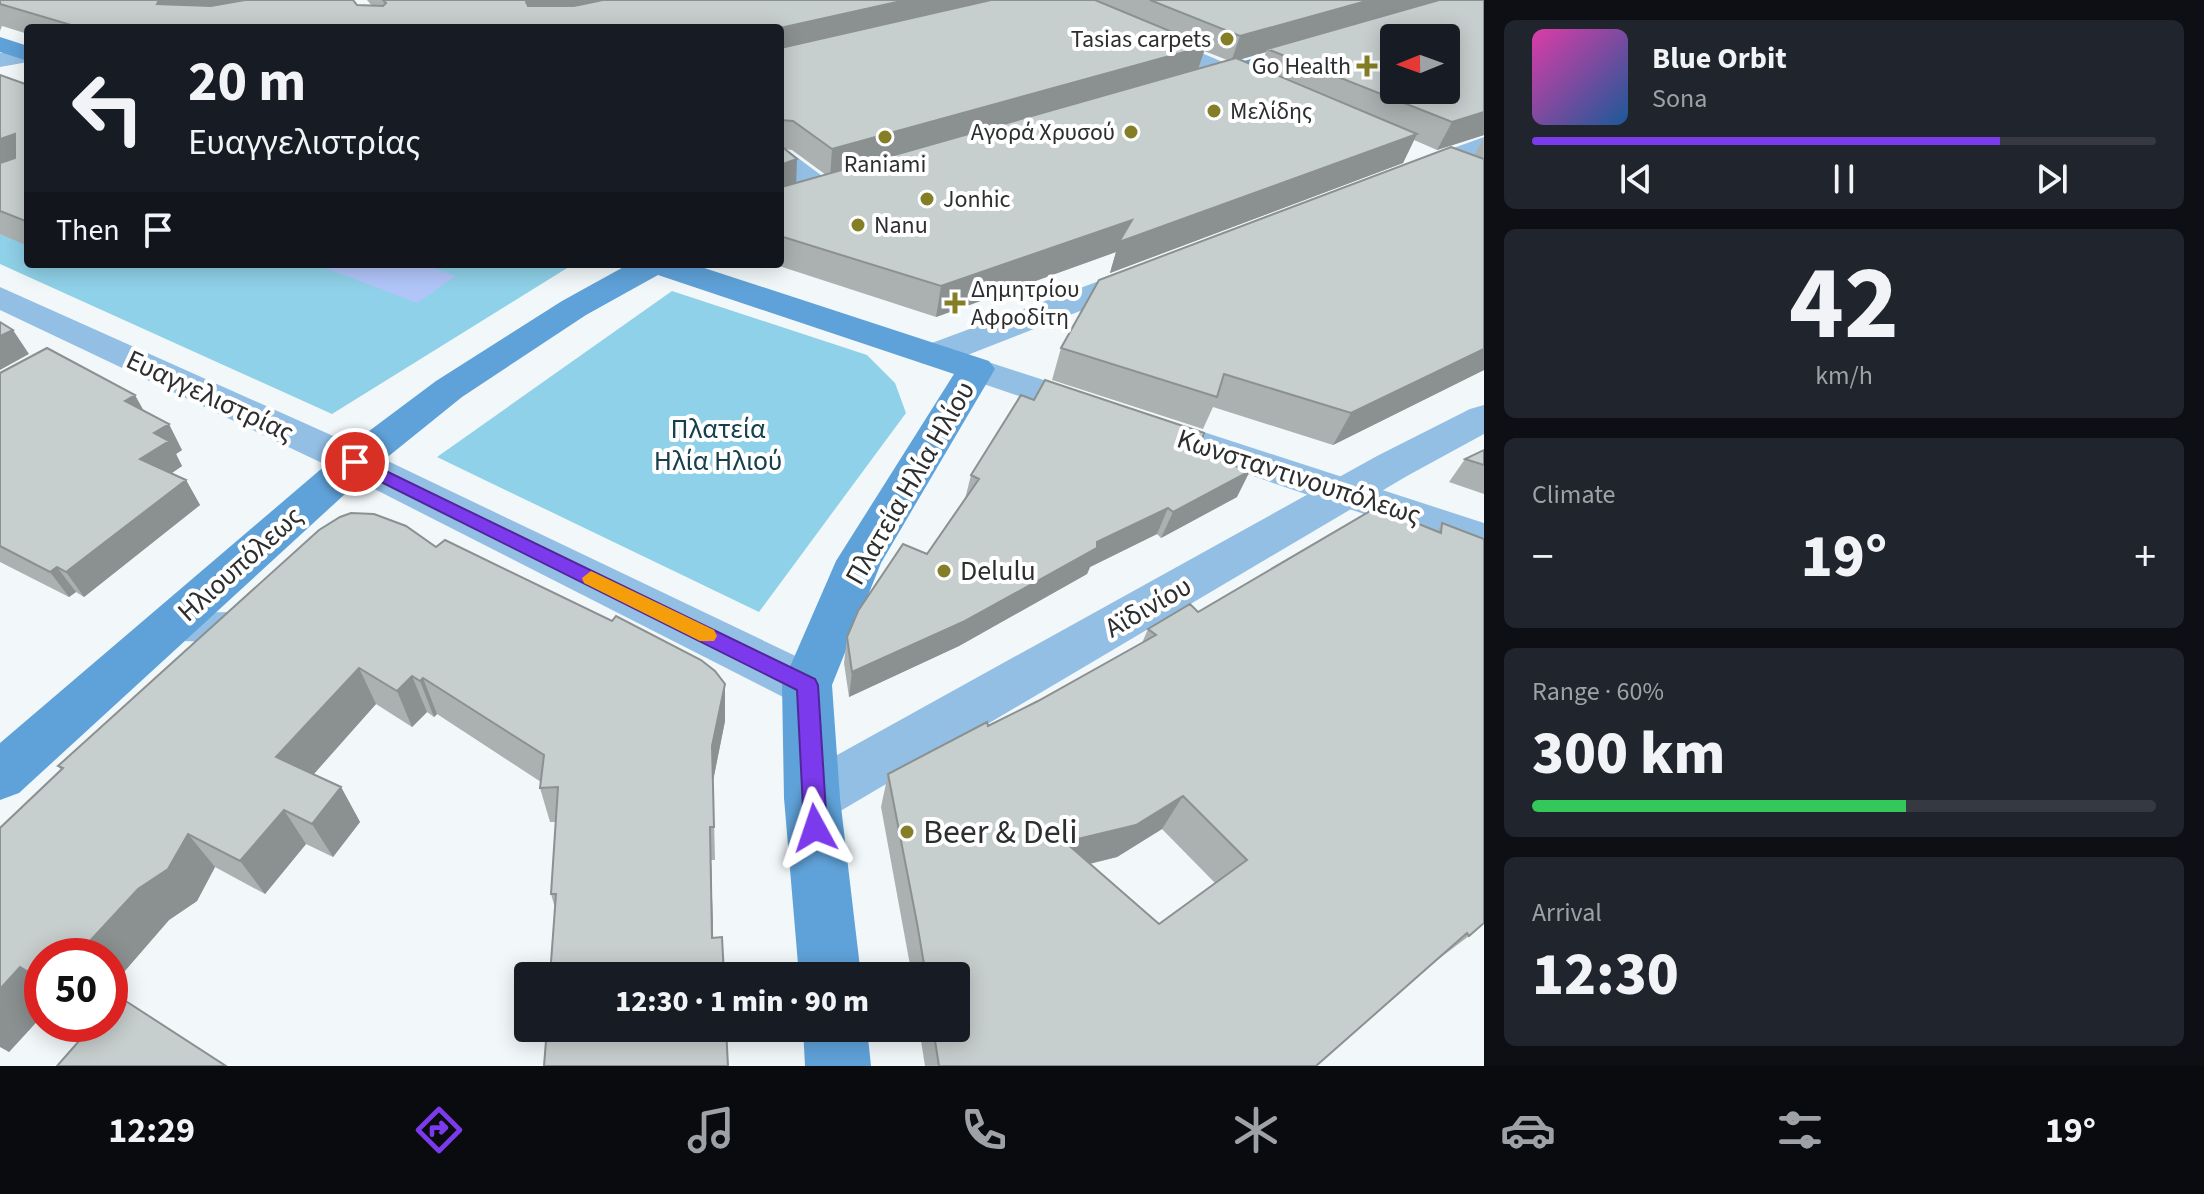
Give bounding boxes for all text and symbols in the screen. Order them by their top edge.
place label: Tasias carpets [1071,22,1211,57]
north arrow [1380,24,1460,104]
map controls [1380,24,1460,104]
marker: Tasias carpets [1218,30,1236,48]
text: Blue Orbit [1652,37,1787,80]
text: 20 m [188,43,306,122]
place label: Go Health [1252,49,1351,84]
icon: left [56,56,160,160]
marker: Go Health [1358,57,1376,75]
text: Sona [1652,80,1707,117]
place label: Μελίδης [1230,94,1312,129]
marker: Μελίδης [1205,102,1223,120]
place label: Αγορά Χρυσού [971,115,1115,150]
text: Ευαγγελιστρίας [188,117,421,168]
marker: Αγορά Χρυσού [1122,123,1140,141]
marker: Raniami [876,128,894,146]
place label: Raniami [844,147,926,182]
icon: previous [1614,157,1658,201]
icon: pause [1822,157,1866,201]
icon: next [2030,157,2074,201]
place label: Jonhic [943,182,1011,217]
marker: Jonhic [918,190,936,208]
icon: arrive [136,208,180,252]
place label: Nanu [874,208,928,243]
text: Then [56,209,120,252]
marker: Nanu [849,216,867,234]
text: 42 [1789,231,1899,379]
place label: Δημητρίου Αφροδίτη [971,272,1079,335]
marker: Δημητρίου Αφροδίτη [946,294,964,312]
street label: Ευαγγελιστρίας [119,340,301,452]
text: km/h [1815,357,1873,394]
street label: Πλατεία Ηλία Ηλίου [835,374,985,592]
park label: Πλατεία Ηλία Ηλιού [654,409,782,481]
street label: Κωνσταντινουπόλεως [1172,419,1426,535]
pin [321,428,389,496]
icon: arrive [333,440,377,484]
text: Climate [1532,476,1616,513]
street label: Ηλιουπόλεως [169,497,311,631]
text: 19° [1801,515,1887,600]
text: − [1532,526,1554,589]
text: + [2134,526,2156,589]
place label: Delulu [960,551,1036,591]
marker: Delulu [935,562,953,580]
street label: Αϊδινίου [1097,566,1199,648]
text: Range · 60% [1532,673,1664,710]
text: 300 km [1532,712,1725,797]
position arrow [773,786,857,870]
place label: Beer & Deli [923,808,1078,857]
marker: Beer & Deli [898,823,916,841]
text: Arrival [1532,894,1602,931]
text: 12:30 [1532,933,1679,1018]
speed limit sign: 50 [24,938,128,1042]
text: 12:30 · 1 min · 90 m [615,980,869,1023]
icon: directions [411,1102,467,1158]
icon: music [683,1102,739,1158]
icon: phone [956,1102,1012,1158]
icon: climate [1228,1102,1284,1158]
icon: car [1500,1102,1556,1158]
icon: filters [1772,1102,1828,1158]
text: 12:29 [108,1105,195,1156]
text: 19° [2045,1105,2096,1156]

